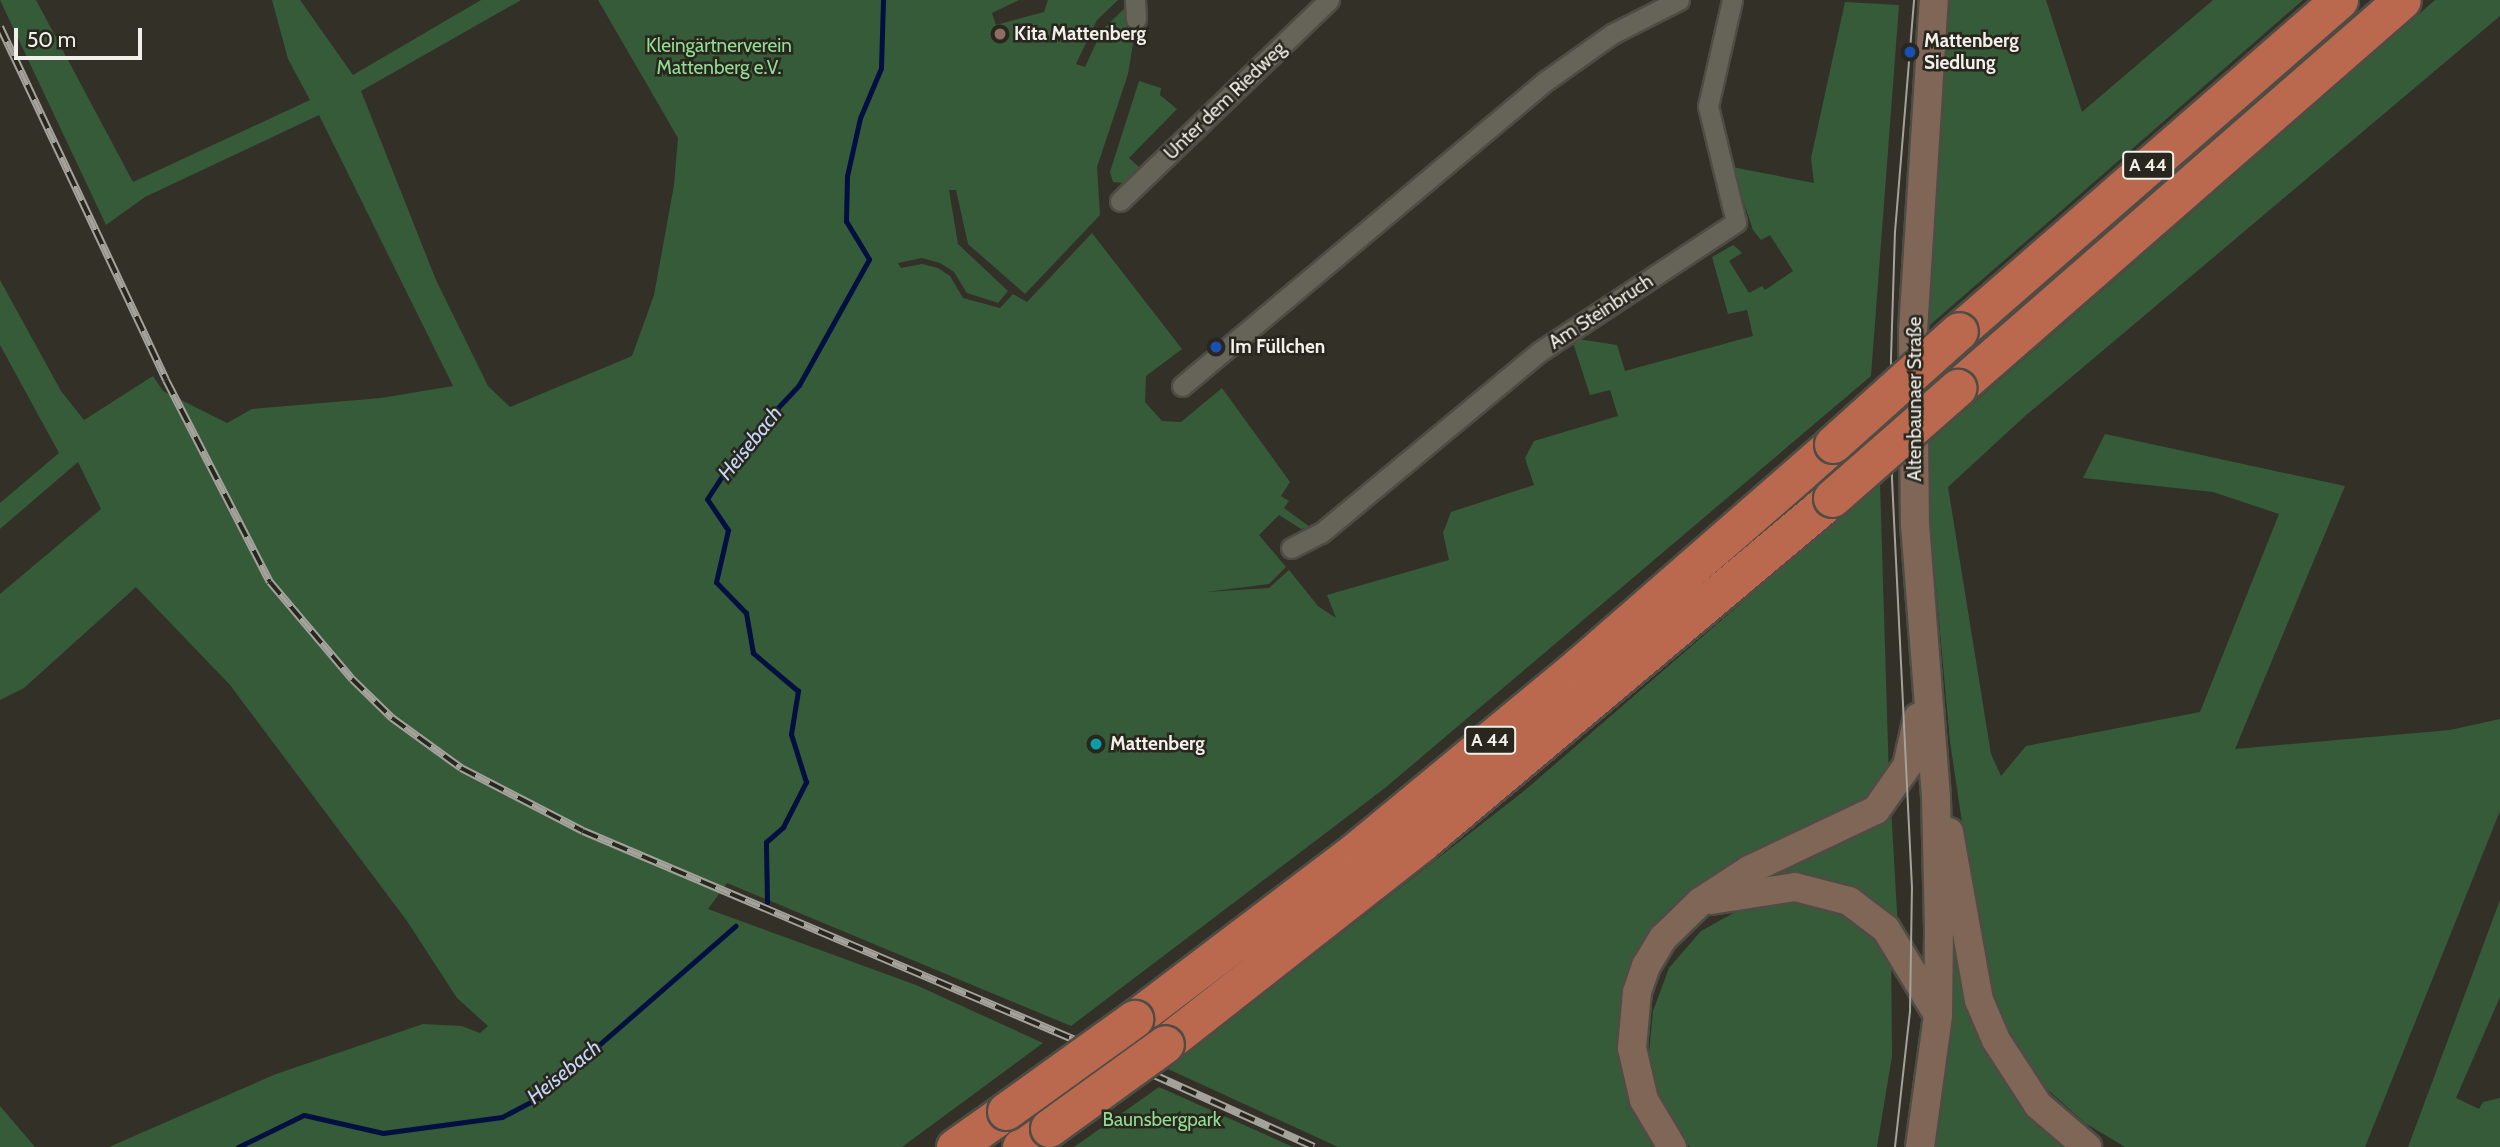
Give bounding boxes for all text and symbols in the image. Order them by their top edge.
scale bar [18,14,145,58]
place label: Kita Mattenberg [1014,23,1146,45]
marker: Kita Mattenberg [992,26,1008,42]
text: 50 m [27,27,76,52]
place label: Mattenberg Siedlung [1924,30,2019,74]
park label: Kleingärtnerverein Mattenberg e.V. [646,35,792,79]
street label: Unter dem Riedweg [1160,37,1290,165]
marker: Mattenberg Siedlung [1902,44,1918,60]
road number: A 44 [2122,150,2174,180]
street label: Am Steinbruch [1545,270,1657,354]
street label: Altenbaunaer Straße [1904,317,1926,481]
place label: Im Füllchen [1230,336,1325,358]
marker: Im Füllchen [1208,339,1224,355]
water label: Heisebach [713,401,787,485]
road number: A 44 [1464,726,1516,754]
place label: Mattenberg [1110,733,1205,755]
marker: Mattenberg [1088,736,1104,752]
water label: Heisebach [522,1035,606,1109]
park label: Baunsbergpark [1103,1109,1221,1131]

